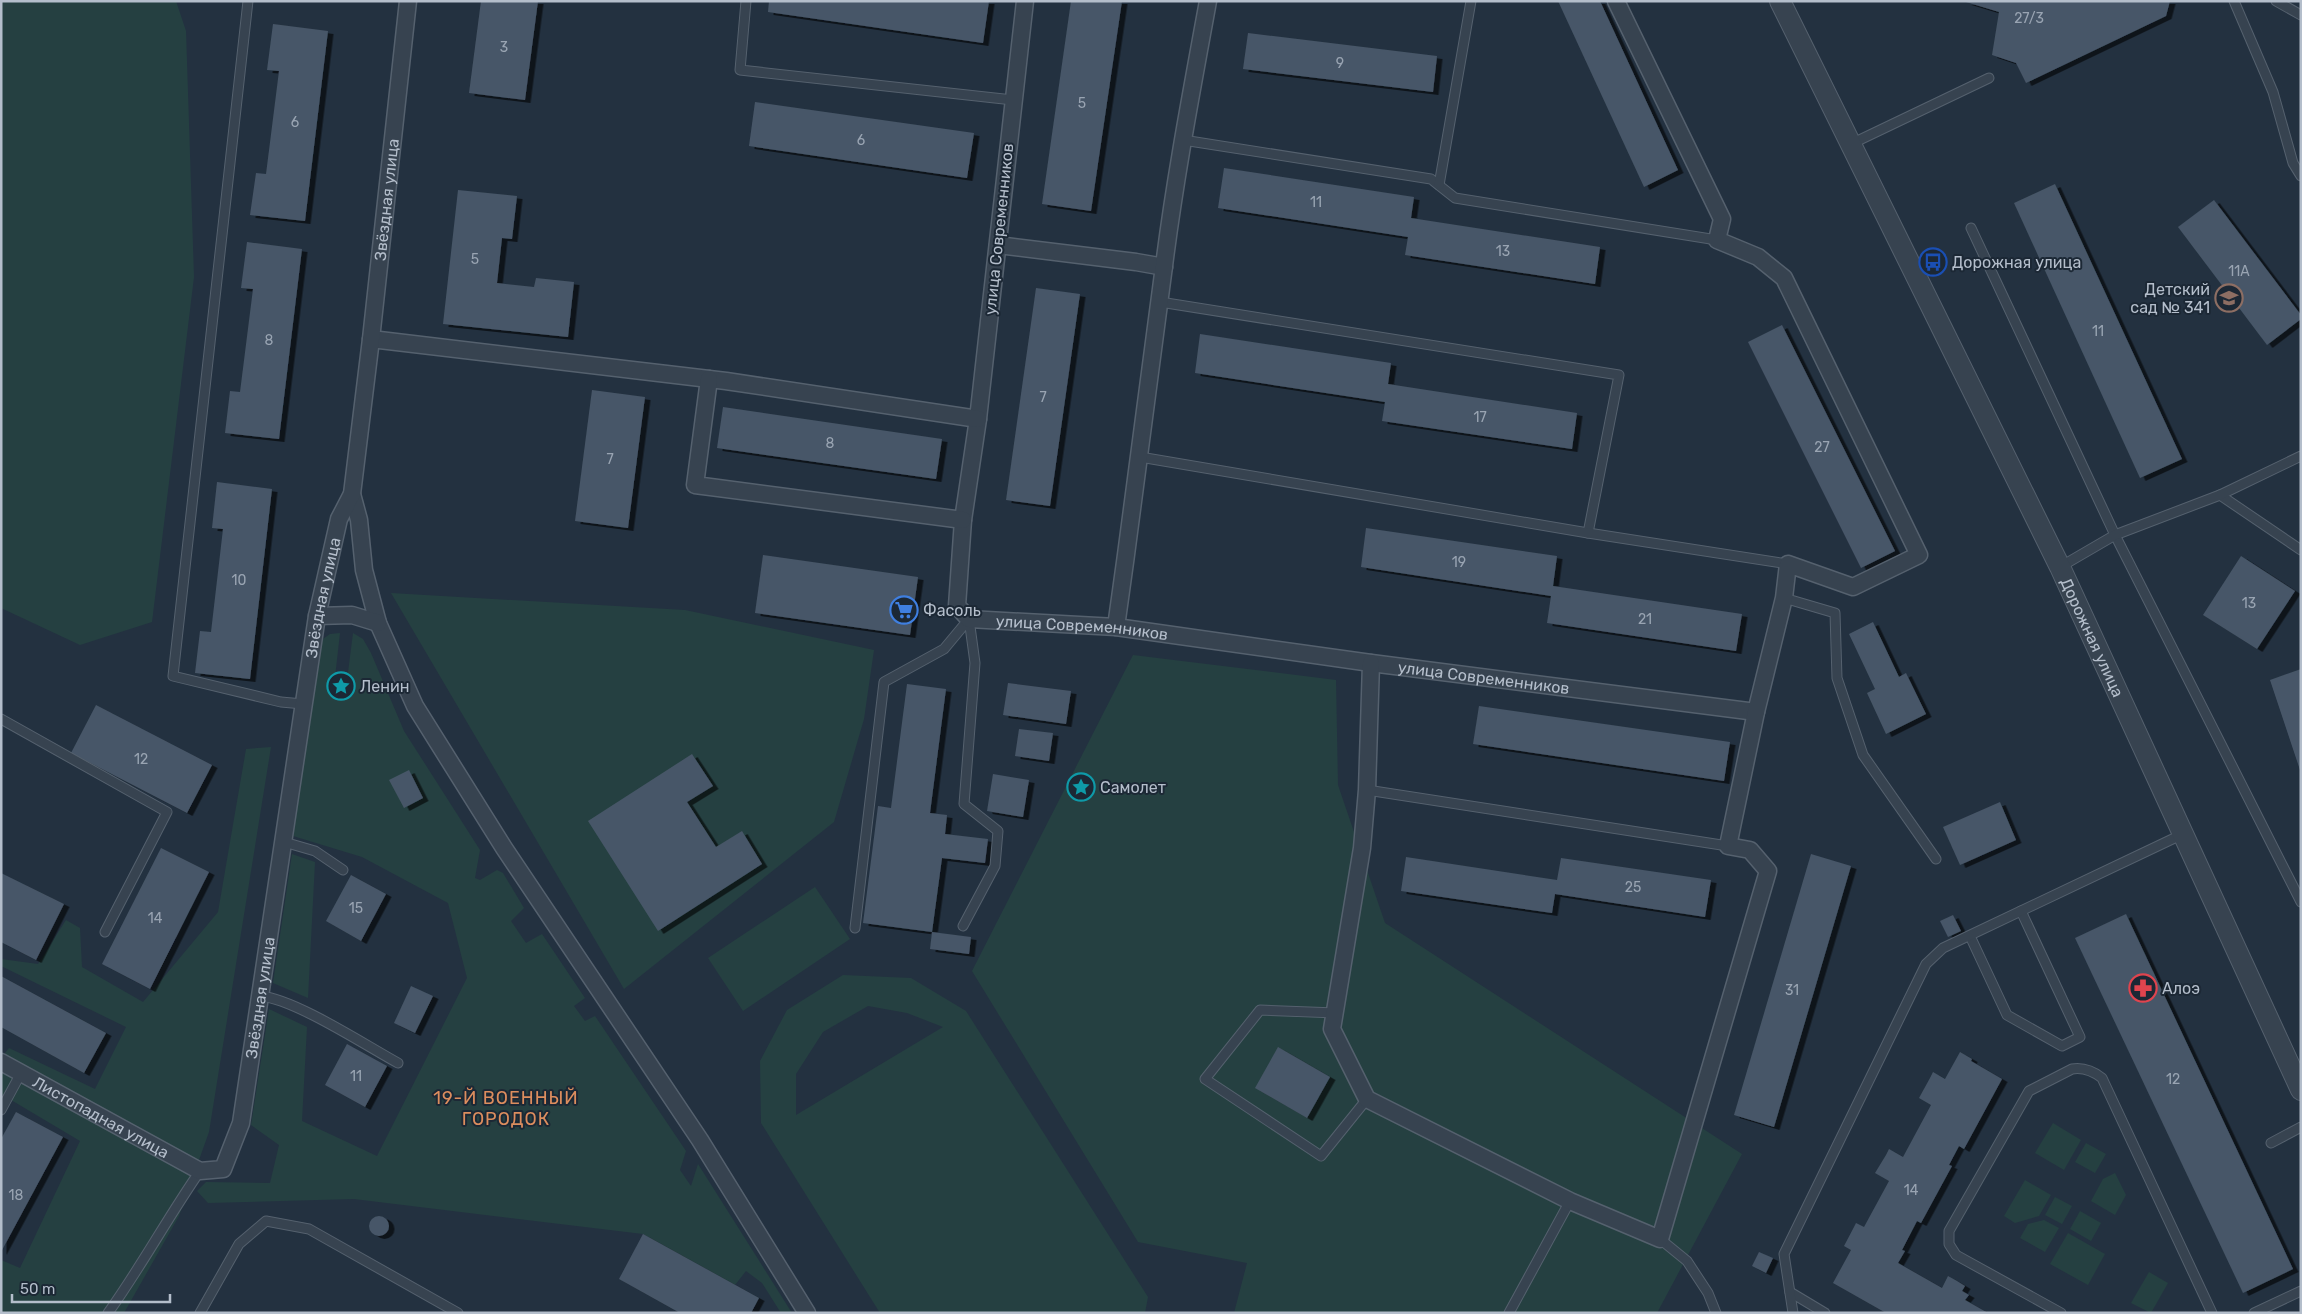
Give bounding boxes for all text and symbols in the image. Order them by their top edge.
house number: 27/3 [2014,10,2044,27]
house number: 3 [500,39,508,56]
house number: 9 [1336,55,1344,72]
house number: 5 [1078,95,1086,112]
house number: 6 [291,114,299,131]
house number: 6 [857,132,865,149]
street label: Звёздная улица [370,138,402,262]
street label: улица Современников [981,142,1017,316]
house number: 11 [1310,194,1322,211]
house number: 13 [1496,243,1510,260]
bus stop icon: Дорожная улица [1918,247,1948,277]
house number: 5 [471,251,479,268]
place label: Дорожная улица [1952,253,2081,272]
house number: 11А [2228,263,2250,280]
place label: Детский сад № 341 [2130,280,2210,317]
school or university icon: Детский сад № 341 [2214,283,2244,313]
house number: 11 [2092,323,2104,340]
house number: 8 [265,332,274,349]
house number: 7 [1039,389,1047,406]
house number: 17 [1473,409,1487,426]
house number: 8 [826,435,835,452]
house number: 27 [1814,439,1830,456]
house number: 7 [606,451,614,468]
street label: Звёздная улица [301,535,344,659]
house number: 19 [1452,554,1466,571]
house number: 10 [232,572,247,589]
street label: Дорожная улица [2057,575,2128,700]
supermarket icon: Фасоль [889,595,919,625]
house number: 13 [2242,595,2256,612]
place label: Фасоль [923,601,981,620]
street label: улица Современников [995,611,1169,644]
house number: 21 [1638,611,1652,628]
street label: улица Современников [1397,657,1571,698]
place icon: Ленин [326,671,356,701]
place label: Ленин [360,677,409,696]
house number: 12 [134,751,148,768]
place icon: Самолет [1066,772,1096,802]
place label: Самолет [1100,778,1166,797]
house number: 25 [1625,879,1641,896]
house number: 15 [349,900,363,917]
house number: 14 [148,910,163,927]
street label: Звёздная улица [241,936,278,1060]
pharmacy icon: Алоэ [2128,973,2158,1003]
place label: Алоэ [2162,979,2200,998]
house number: 31 [1785,982,1799,999]
house number: 11 [350,1068,362,1085]
house number: 12 [2166,1071,2180,1088]
street label: Листопадная улица [30,1072,172,1162]
district label: 19-Й ВОЕННЫЙ ГОРОДОК [433,1087,579,1130]
house number: 14 [1904,1182,1919,1199]
house number: 18 [9,1187,24,1204]
scale bar [12,1272,170,1304]
text: 50 m [20,1280,55,1298]

